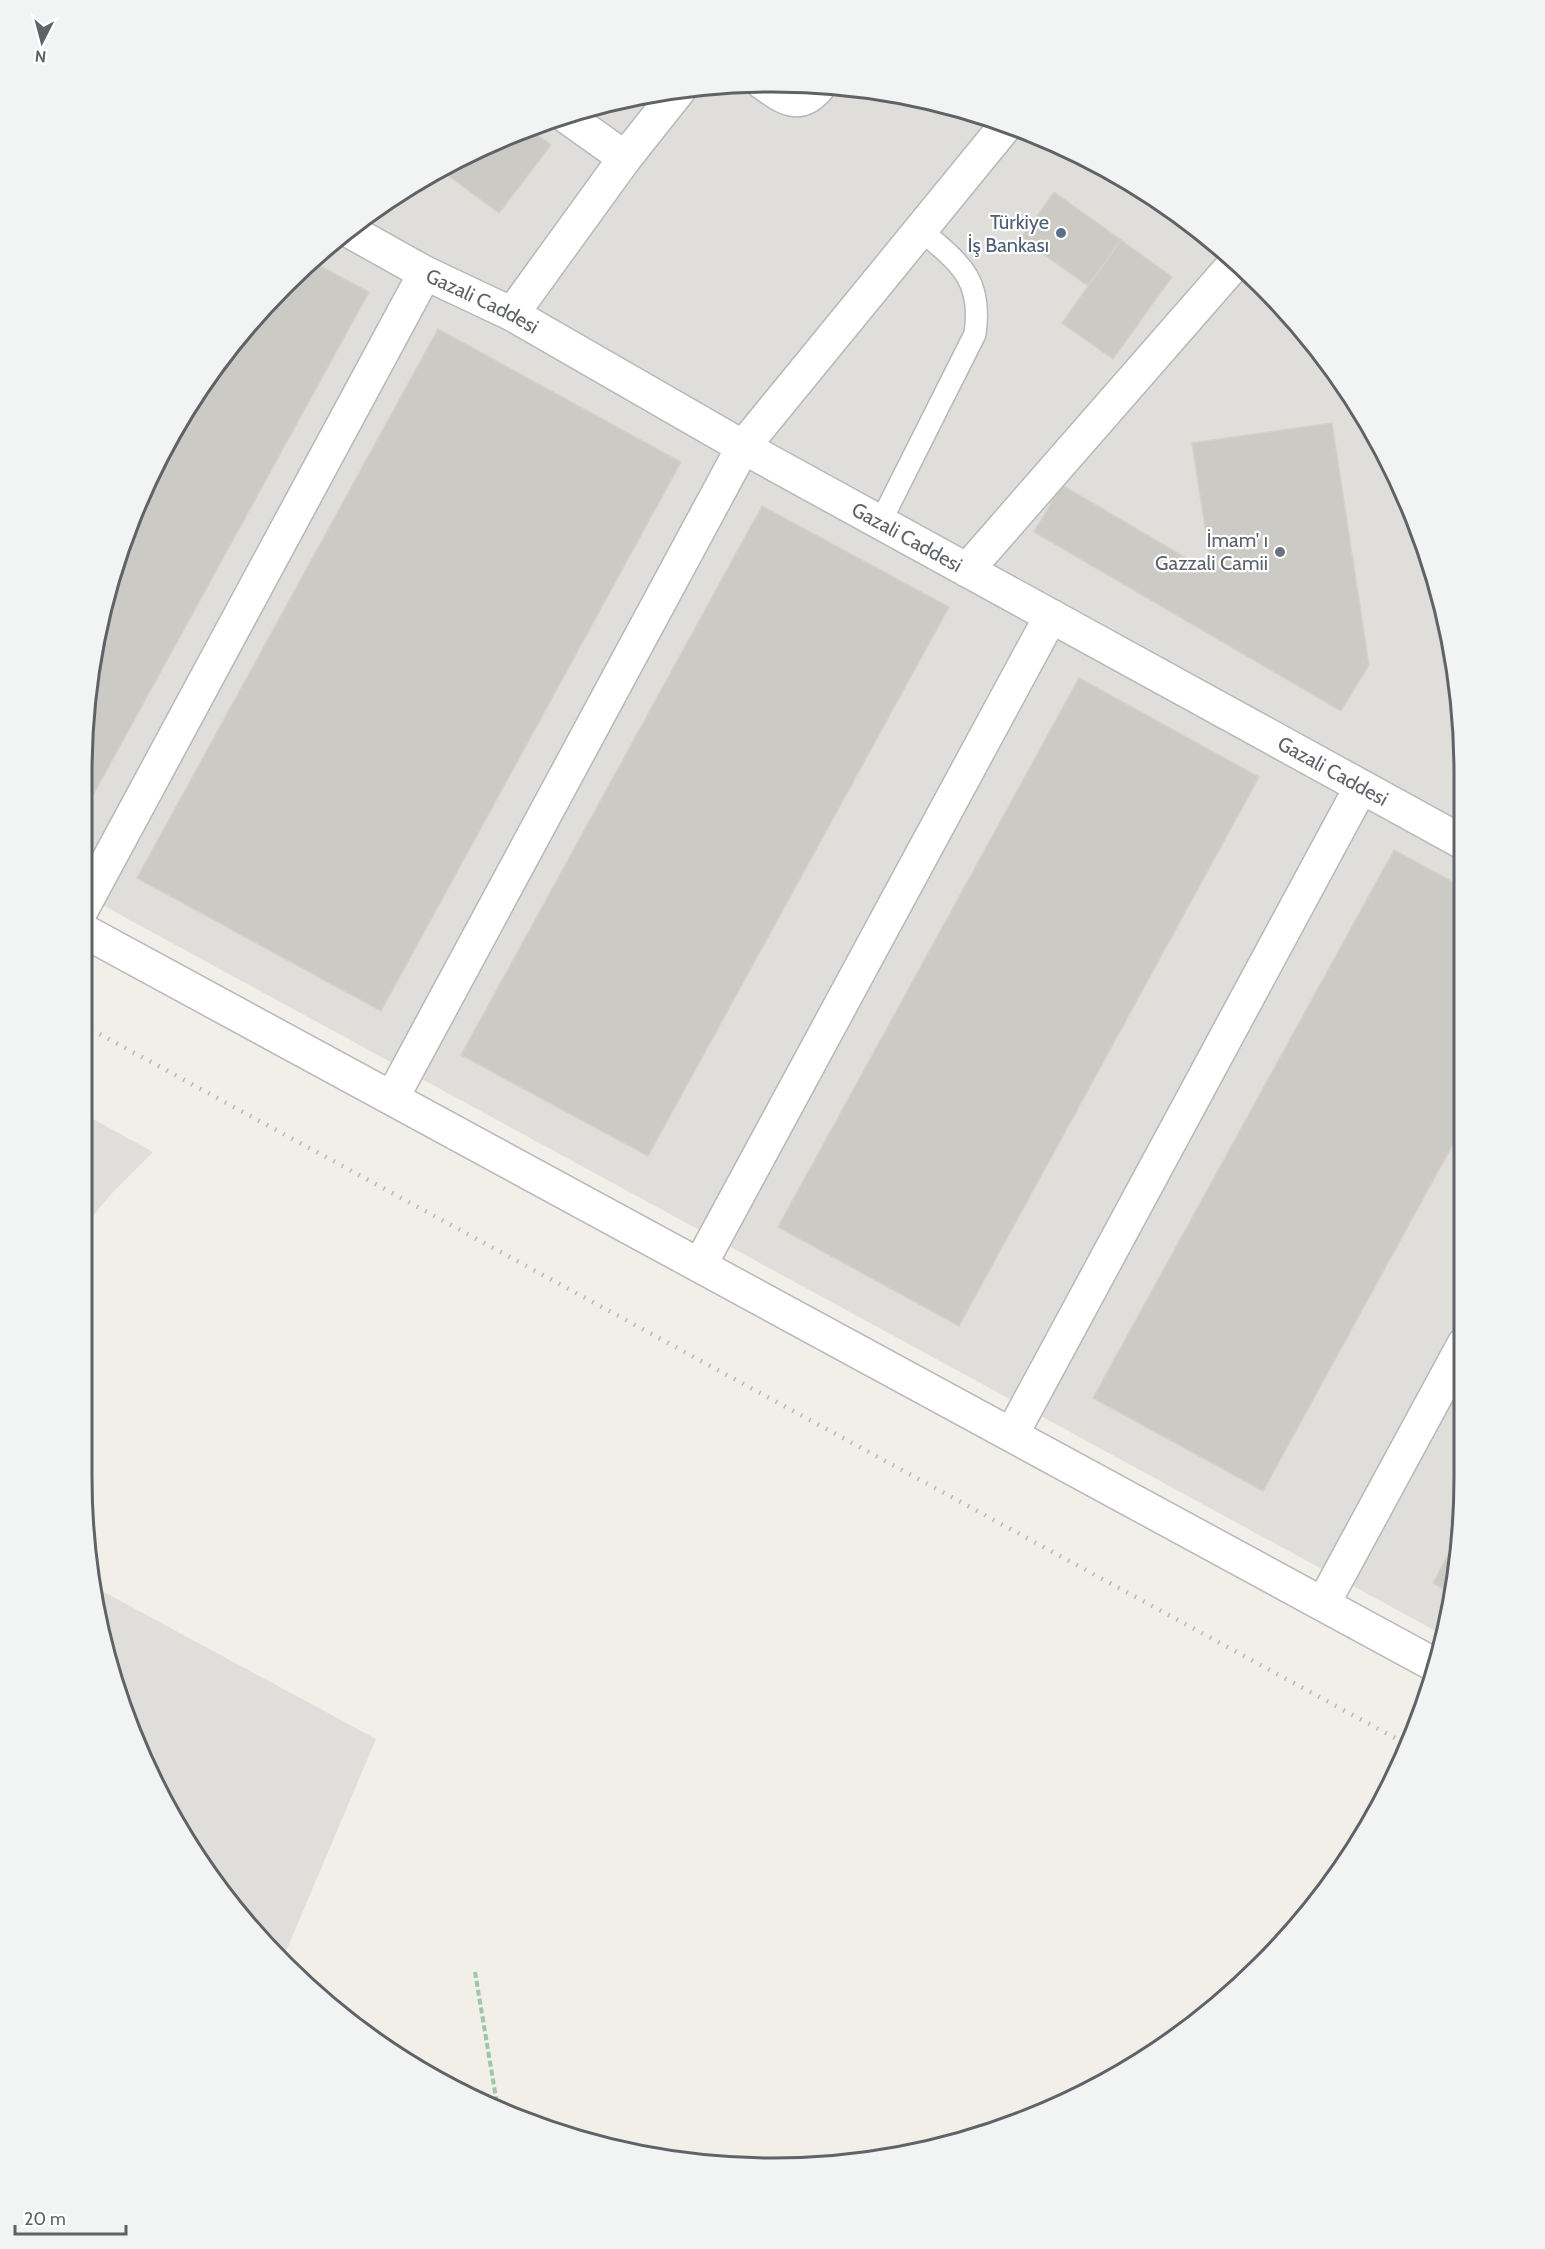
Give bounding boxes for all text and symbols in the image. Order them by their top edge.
north arrow [12,12,72,72]
text: N [34,46,47,66]
place label: Türkiye İş Bankası [967,210,1049,257]
marker: Türkiye İş Bankası [1054,226,1068,240]
street label: Gazali Caddesi [422,263,543,339]
street label: Gazali Caddesi [848,497,966,577]
place label: İmam' ı Gazzali Camii [1155,528,1268,575]
marker: İmam' ı Gazzali Camii [1273,545,1287,559]
street label: Gazali Caddesi [1273,731,1392,811]
scale bar [15,2198,126,2236]
text: 20 m [24,2208,66,2230]

